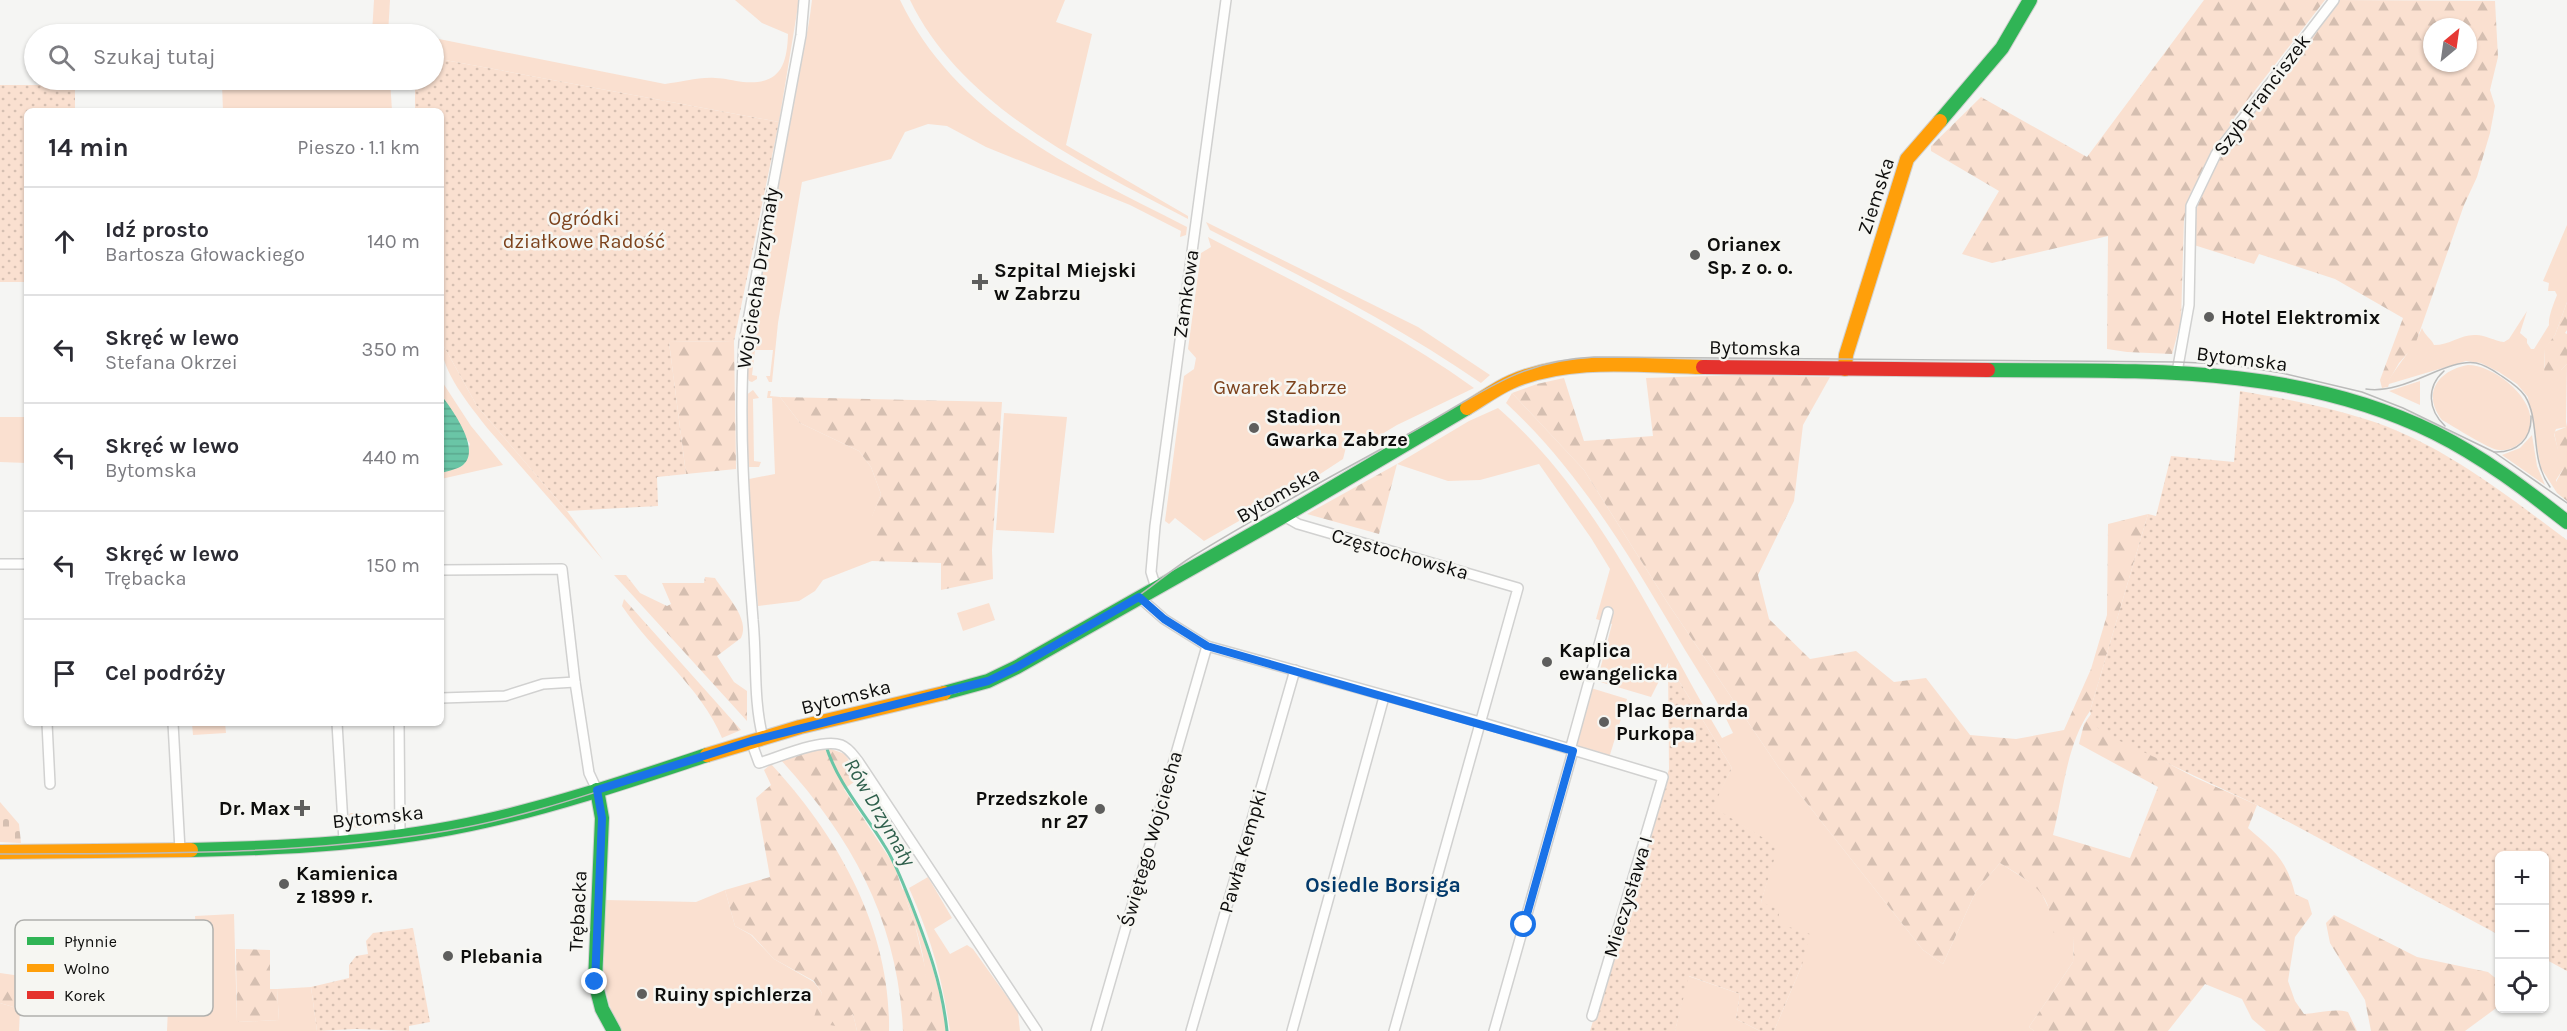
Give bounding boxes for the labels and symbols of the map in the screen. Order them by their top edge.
north arrow [2423,18,2477,72]
street label: Szyb Franciszek [2209,30,2315,160]
street label: Ziemska [1853,155,1899,237]
street label: Wojciecha Drzymały [732,186,784,370]
park label: Ogródki działkowe Radość [503,207,665,253]
place label: Orianex Sp. z o. o. [1707,233,1793,279]
street label: Zamkowa [1168,248,1204,340]
marker: Orianex Sp. z o. o. [1688,248,1702,262]
place label: Szpital Miejski w Zabrzu [994,259,1136,305]
marker: Szpital Miejski w Zabrzu [971,273,989,291]
place label: Hotel Elektromix [2221,306,2380,329]
marker: Hotel Elektromix [2202,310,2216,324]
street label: Bytomska [1709,336,1801,360]
street label: Bytomska [2195,342,2289,376]
park label: Gwarek Zabrze [1213,376,1347,399]
place label: Stadion Gwarka Zabrze [1266,405,1408,451]
marker: Stadion Gwarka Zabrze [1247,421,1261,435]
street label: Bytomska [1233,462,1323,528]
street label: Częstochowska [1329,523,1471,585]
place label: Kaplica ewangelicka [1559,639,1678,685]
marker: Kaplica ewangelicka [1540,655,1554,669]
street label: Bytomska [799,675,893,719]
place label: Plac Bernarda Purkopa [1616,699,1748,745]
marker: Plac Bernarda Purkopa [1597,715,1611,729]
street label: Świętego Wojciecha [1114,748,1187,930]
water label: Rów Drzymały [839,754,921,871]
street label: Pawła Kempki [1214,786,1272,916]
place label: Przedszkole nr 27 [975,787,1088,833]
place label: Dr. Max [219,797,290,820]
marker: Dr. Max [295,801,309,815]
street label: Bytomska [331,801,425,833]
marker: Przedszkole nr 27 [1093,802,1107,816]
street label: Mieczysława I [1599,834,1657,960]
place label: Kamienica z 1899 r. [296,862,398,908]
street label: Trębacka [564,870,592,952]
district label: Osiedle Borsiga [1305,873,1461,897]
marker: Kamienica z 1899 r. [277,877,291,891]
route start [1510,911,1536,937]
legend [15,920,213,1016]
text: Płynnie [64,932,117,951]
place label: Plebania [460,945,543,968]
marker: Plebania [441,949,455,963]
text: Wolno [64,959,109,978]
route end [581,968,607,994]
place label: Ruiny spichlerza [654,983,812,1006]
text: Korek [64,986,105,1005]
marker: Ruiny spichlerza [635,987,649,1001]

